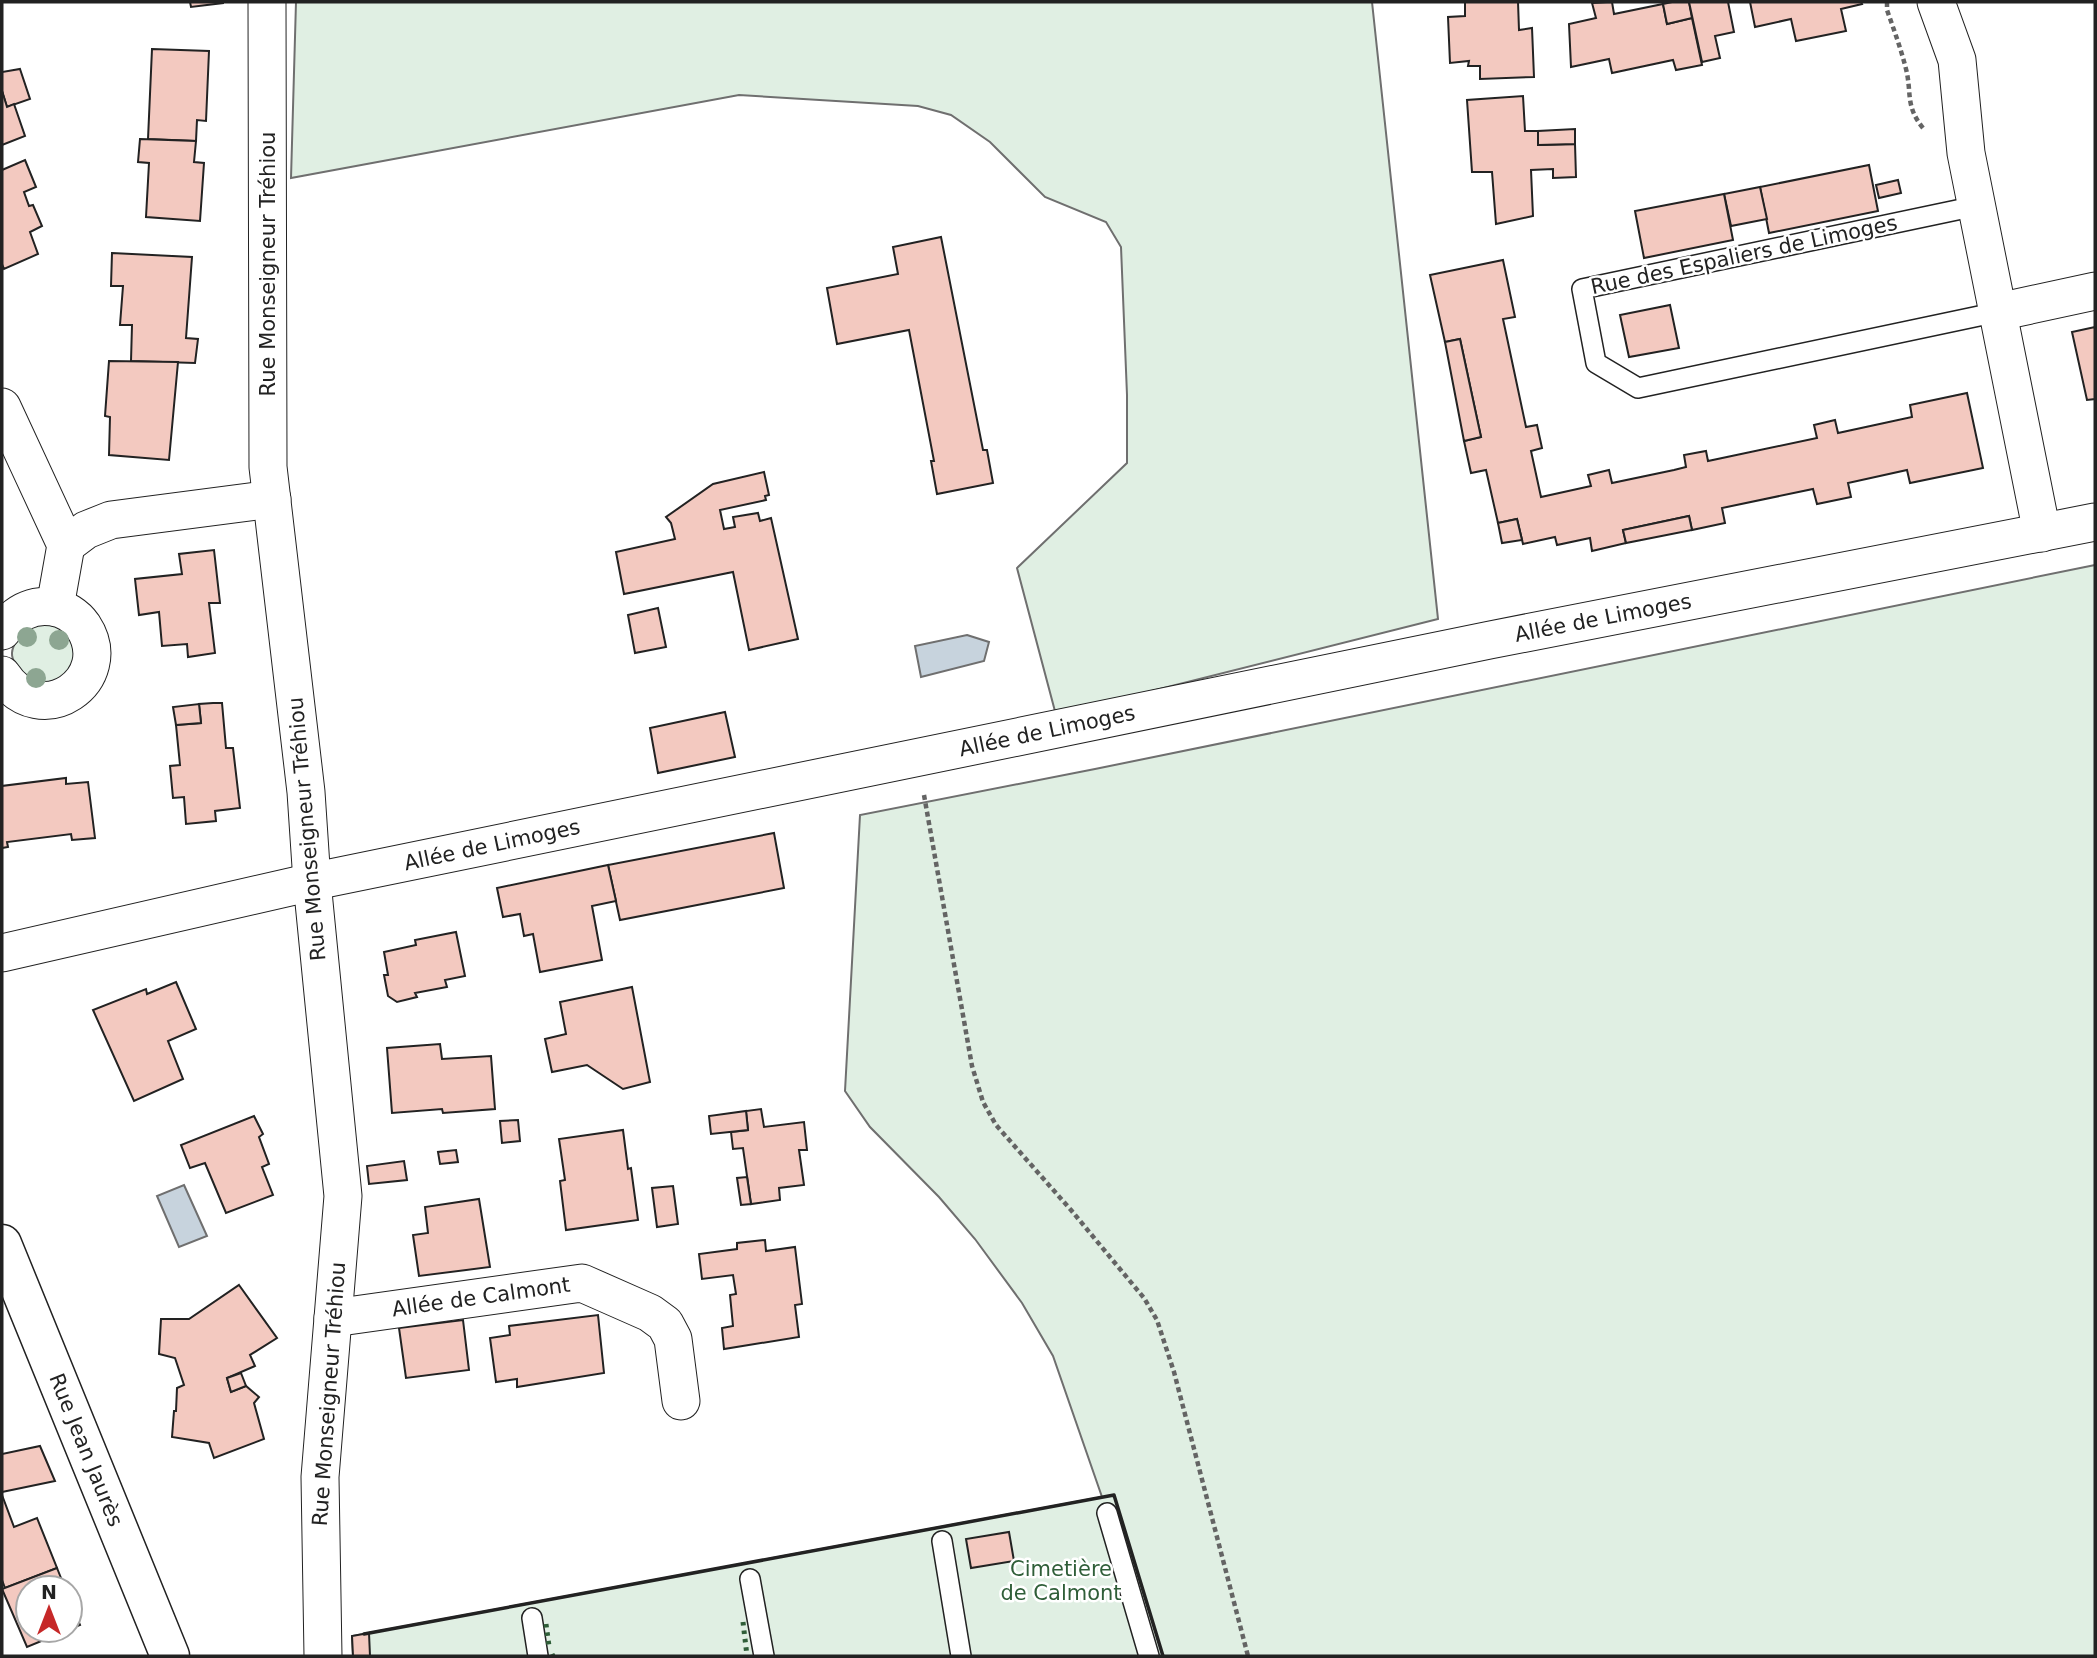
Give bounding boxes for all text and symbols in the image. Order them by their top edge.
street label: Rue Monseigneur Tréhiou [256,132,280,396]
street label: Rue des Espaliers de Limoges [1589,211,1899,299]
street label: Allée de Limoges [1513,589,1693,647]
street label: Rue Monseigneur Tréhiou [284,696,330,962]
street label: Allée de Limoges [957,701,1137,761]
street label: Allée de Limoges [402,815,582,875]
street label: Rue Monseigneur Tréhiou [308,1261,350,1527]
street label: Allée de Calmont [390,1273,572,1321]
street label: Rue Jean Jaurès [44,1370,128,1530]
park label: Cimetière de Calmont [1000,1557,1122,1605]
north arrow [14,1574,84,1644]
text: N [41,1581,57,1603]

